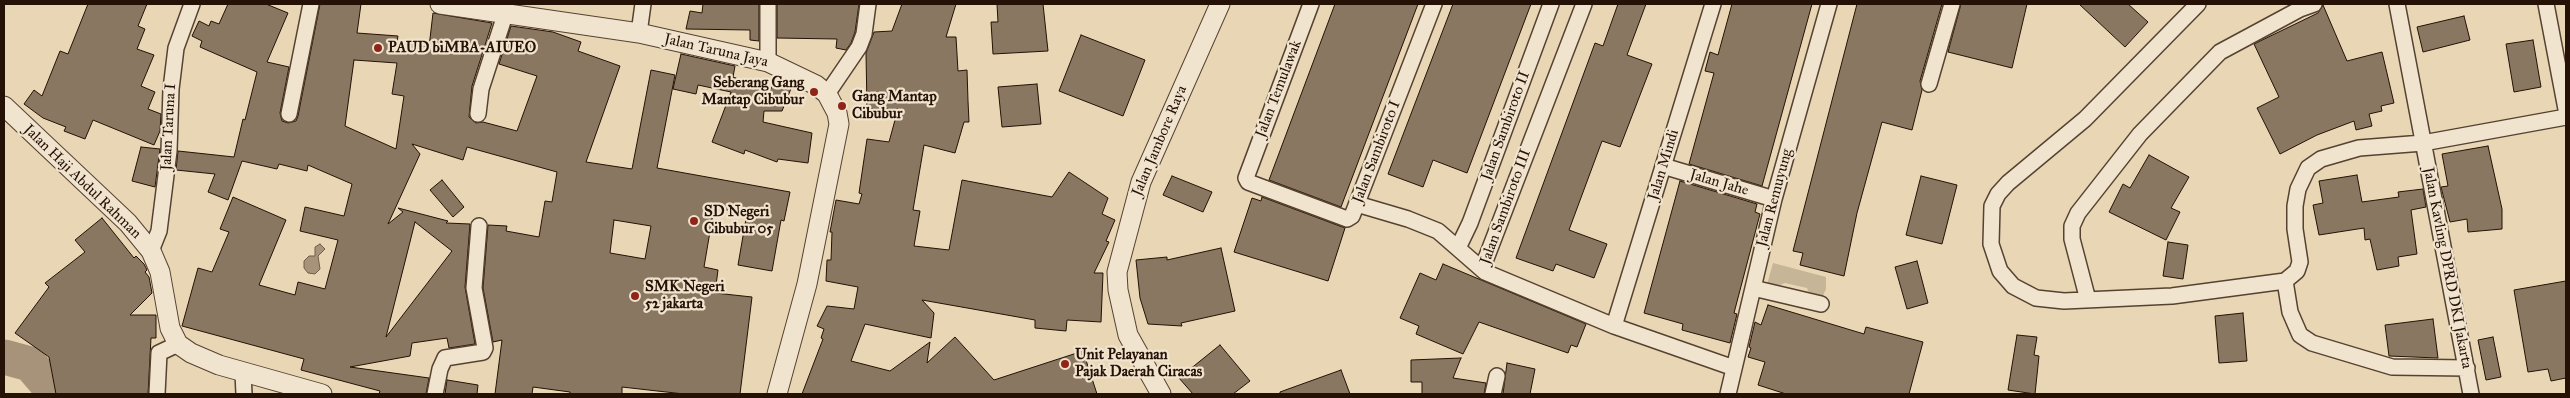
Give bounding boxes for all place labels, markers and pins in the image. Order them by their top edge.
place label: PAUD biMBA-AIUEO [388,39,536,57]
marker: PAUD biMBA-AIUEO [372,42,384,54]
place label: Seberang Gang Mantap Cibubur [701,74,804,109]
marker: Seberang Gang Mantap Cibubur [808,86,820,98]
place label: Gang Mantap Cibubur [852,88,937,123]
marker: Gang Mantap Cibubur [836,100,848,112]
place label: SD Negeri Cibubur 05 [704,203,773,238]
marker: SD Negeri Cibubur 05 [688,215,700,227]
place label: SMK Negeri 52 jakarta [645,278,725,313]
marker: SMK Negeri 52 jakarta [629,290,641,302]
place label: Unit Pelayanan Pajak Daerah Ciracas [1075,346,1202,381]
marker: Unit Pelayanan Pajak Daerah Ciracas [1059,358,1071,370]

